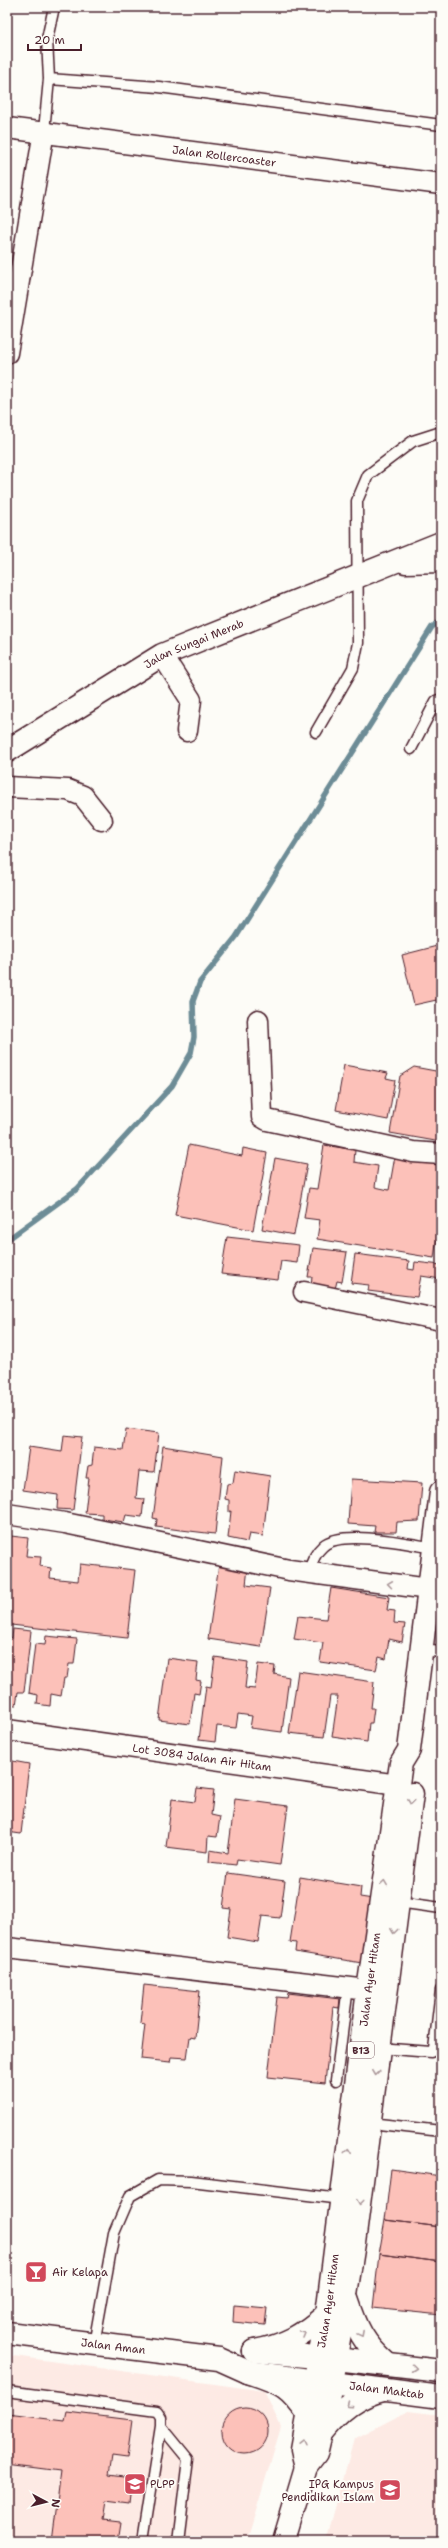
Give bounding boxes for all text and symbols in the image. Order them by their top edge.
scale bar [28,26,81,52]
text: 20 m [34,32,65,48]
street label: Jalan Rollercoaster [171,142,277,170]
street label: Jalan Sungai Merab [141,615,246,672]
one-way arrow [387,1580,393,1589]
street label: Lot 3084 Jalan Air Hitam [132,1740,273,1775]
one-way arrow [407,1799,416,1805]
one-way arrow [379,1880,388,1886]
one-way arrow [390,1927,399,1934]
street label: Jalan Ayer Hitam [356,1931,384,2027]
road number: B13 [348,2042,374,2058]
one-way arrow [372,2070,381,2076]
one-way arrow [343,2148,352,2154]
one-way arrow [355,2199,364,2205]
street label: Jalan Ayer Hitam [313,2252,342,2349]
bar icon: Air Kelapa [23,2259,49,2285]
place label: Air Kelapa [52,2265,108,2280]
one-way arrow [356,2330,364,2337]
one-way arrow [299,2331,306,2338]
street label: Jalan Aman [80,2335,147,2357]
one-way arrow [411,2363,417,2372]
street label: Jalan Maktab [348,2378,425,2402]
one-way arrow [346,2400,353,2408]
one-way arrow [299,2438,307,2445]
school or university icon: PLPP [122,2471,148,2497]
place label: PLPP [150,2477,175,2492]
place label: IPG Kampus Pendidikan Islam [281,2477,375,2505]
school or university icon: IPG Kampus Pendidikan Islam [377,2477,403,2503]
north arrow [26,2482,66,2522]
text: N [47,2498,63,2509]

